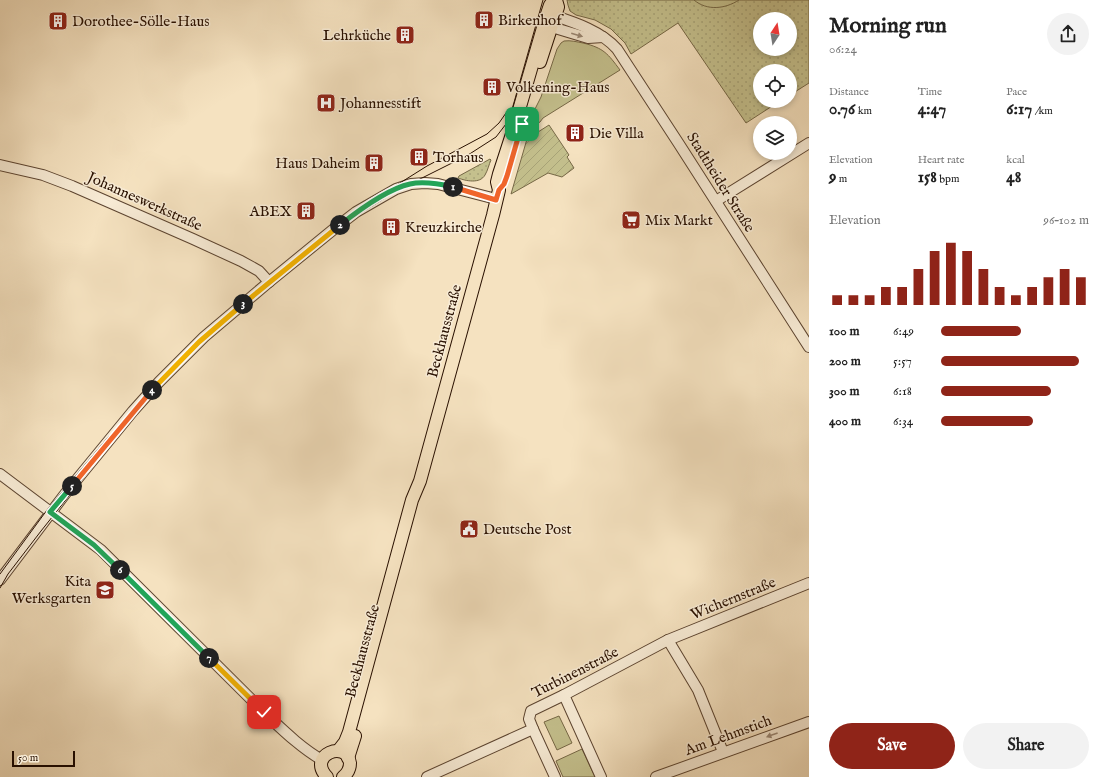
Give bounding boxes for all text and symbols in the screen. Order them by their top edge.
building icon: Birkenhof [473,9,495,31]
building icon: Dorothee-Sölle-Haus [47,10,69,32]
place label: Birkenhof [498,11,564,30]
place label: Dorothee-Sölle-Haus [72,12,210,31]
north arrow [753,12,797,56]
map controls [753,12,797,160]
text: Morning run [829,12,947,40]
button: share [1047,13,1089,55]
building icon: Lehrküche [394,24,416,46]
place label: Lehrküche [323,26,391,45]
one-way arrow [571,32,583,38]
text: 06:24 [829,41,857,58]
button: locate [753,64,797,108]
building icon: Volkening-Haus [481,76,503,98]
place label: Volkening-Haus [505,78,609,97]
text: Distance [829,85,869,99]
text: Time [918,85,942,99]
text: Pace [1006,85,1027,99]
hospital icon: Johannesstift [315,92,337,114]
place label: Johannesstift [338,94,421,113]
text: 0.76 [829,99,855,120]
text: 4:47 [918,99,946,120]
text: 6:17 [1006,99,1032,120]
text: km [855,104,872,118]
text: /km [1032,104,1053,118]
pin [505,107,539,141]
icon: arrive [511,113,533,135]
button: layers [753,116,797,160]
building icon: Die Villa [564,122,586,144]
place label: Die Villa [589,124,644,143]
street label: Stadtheider Straße [682,129,759,236]
building icon: Torhaus [408,146,430,168]
place label: Torhaus [433,148,484,167]
building icon: Haus Daheim [363,152,385,174]
text: Elevation [829,153,873,167]
text: Heart rate [918,153,965,167]
text: kcal [1006,153,1025,167]
place label: Haus Daheim [275,154,360,173]
street label: Johanneswerkstraße [83,167,205,235]
text: 9 [829,167,836,188]
text: 158 [918,167,937,188]
text: 48 [1006,167,1021,188]
text: m [836,172,847,186]
text: bpm [937,172,960,186]
pin: 1 [443,177,463,197]
text: 1 [451,180,455,194]
building icon: ABEX [295,200,317,222]
place label: ABEX [248,202,292,221]
supermarket icon: Mix Markt [620,209,642,231]
place label: Mix Markt [645,211,713,230]
text: Elevation [829,212,881,229]
text: 96–102 m [1043,212,1089,229]
pin: 2 [330,215,350,235]
building icon: Kreuzkirche [380,216,402,238]
text: 2 [337,218,343,232]
place label: Kreuzkirche [405,218,482,237]
street label: Beckhausstraße [423,282,466,380]
pin: 3 [233,294,253,314]
text: 3 [241,297,245,311]
text: 100 m [829,323,859,340]
text: 6:49 [893,323,914,340]
text: 200 m [829,353,861,370]
text: 5:57 [893,353,912,370]
pin: 4 [142,380,162,400]
text: 4 [149,383,155,397]
text: 300 m [829,383,860,400]
text: 6:18 [893,383,912,400]
text: 400 m [829,413,861,430]
text: 6:34 [893,413,913,430]
pin: 5 [62,476,82,496]
text: 5 [70,479,74,493]
public building icon: Deutsche Post [458,518,480,540]
place label: Deutsche Post [483,520,572,539]
pin: 6 [110,560,130,580]
text: 6 [118,563,122,577]
place label: Kita Werksgarten [12,572,92,608]
street label: Wichernstraße [688,573,779,624]
school or university icon: Kita Werksgarten [94,579,116,601]
street label: Beckhausstraße [341,602,384,700]
street label: Turbinenstraße [529,642,622,702]
pin: 7 [199,648,219,668]
text: 7 [206,651,212,665]
pin [247,695,281,729]
icon: check [253,701,275,723]
street label: Am Lehmstich [681,711,774,760]
button: Save [829,723,955,769]
button: Share [963,723,1089,769]
one-way arrow [766,732,778,738]
scale bar [12,749,75,768]
text: 50 m [18,751,38,765]

